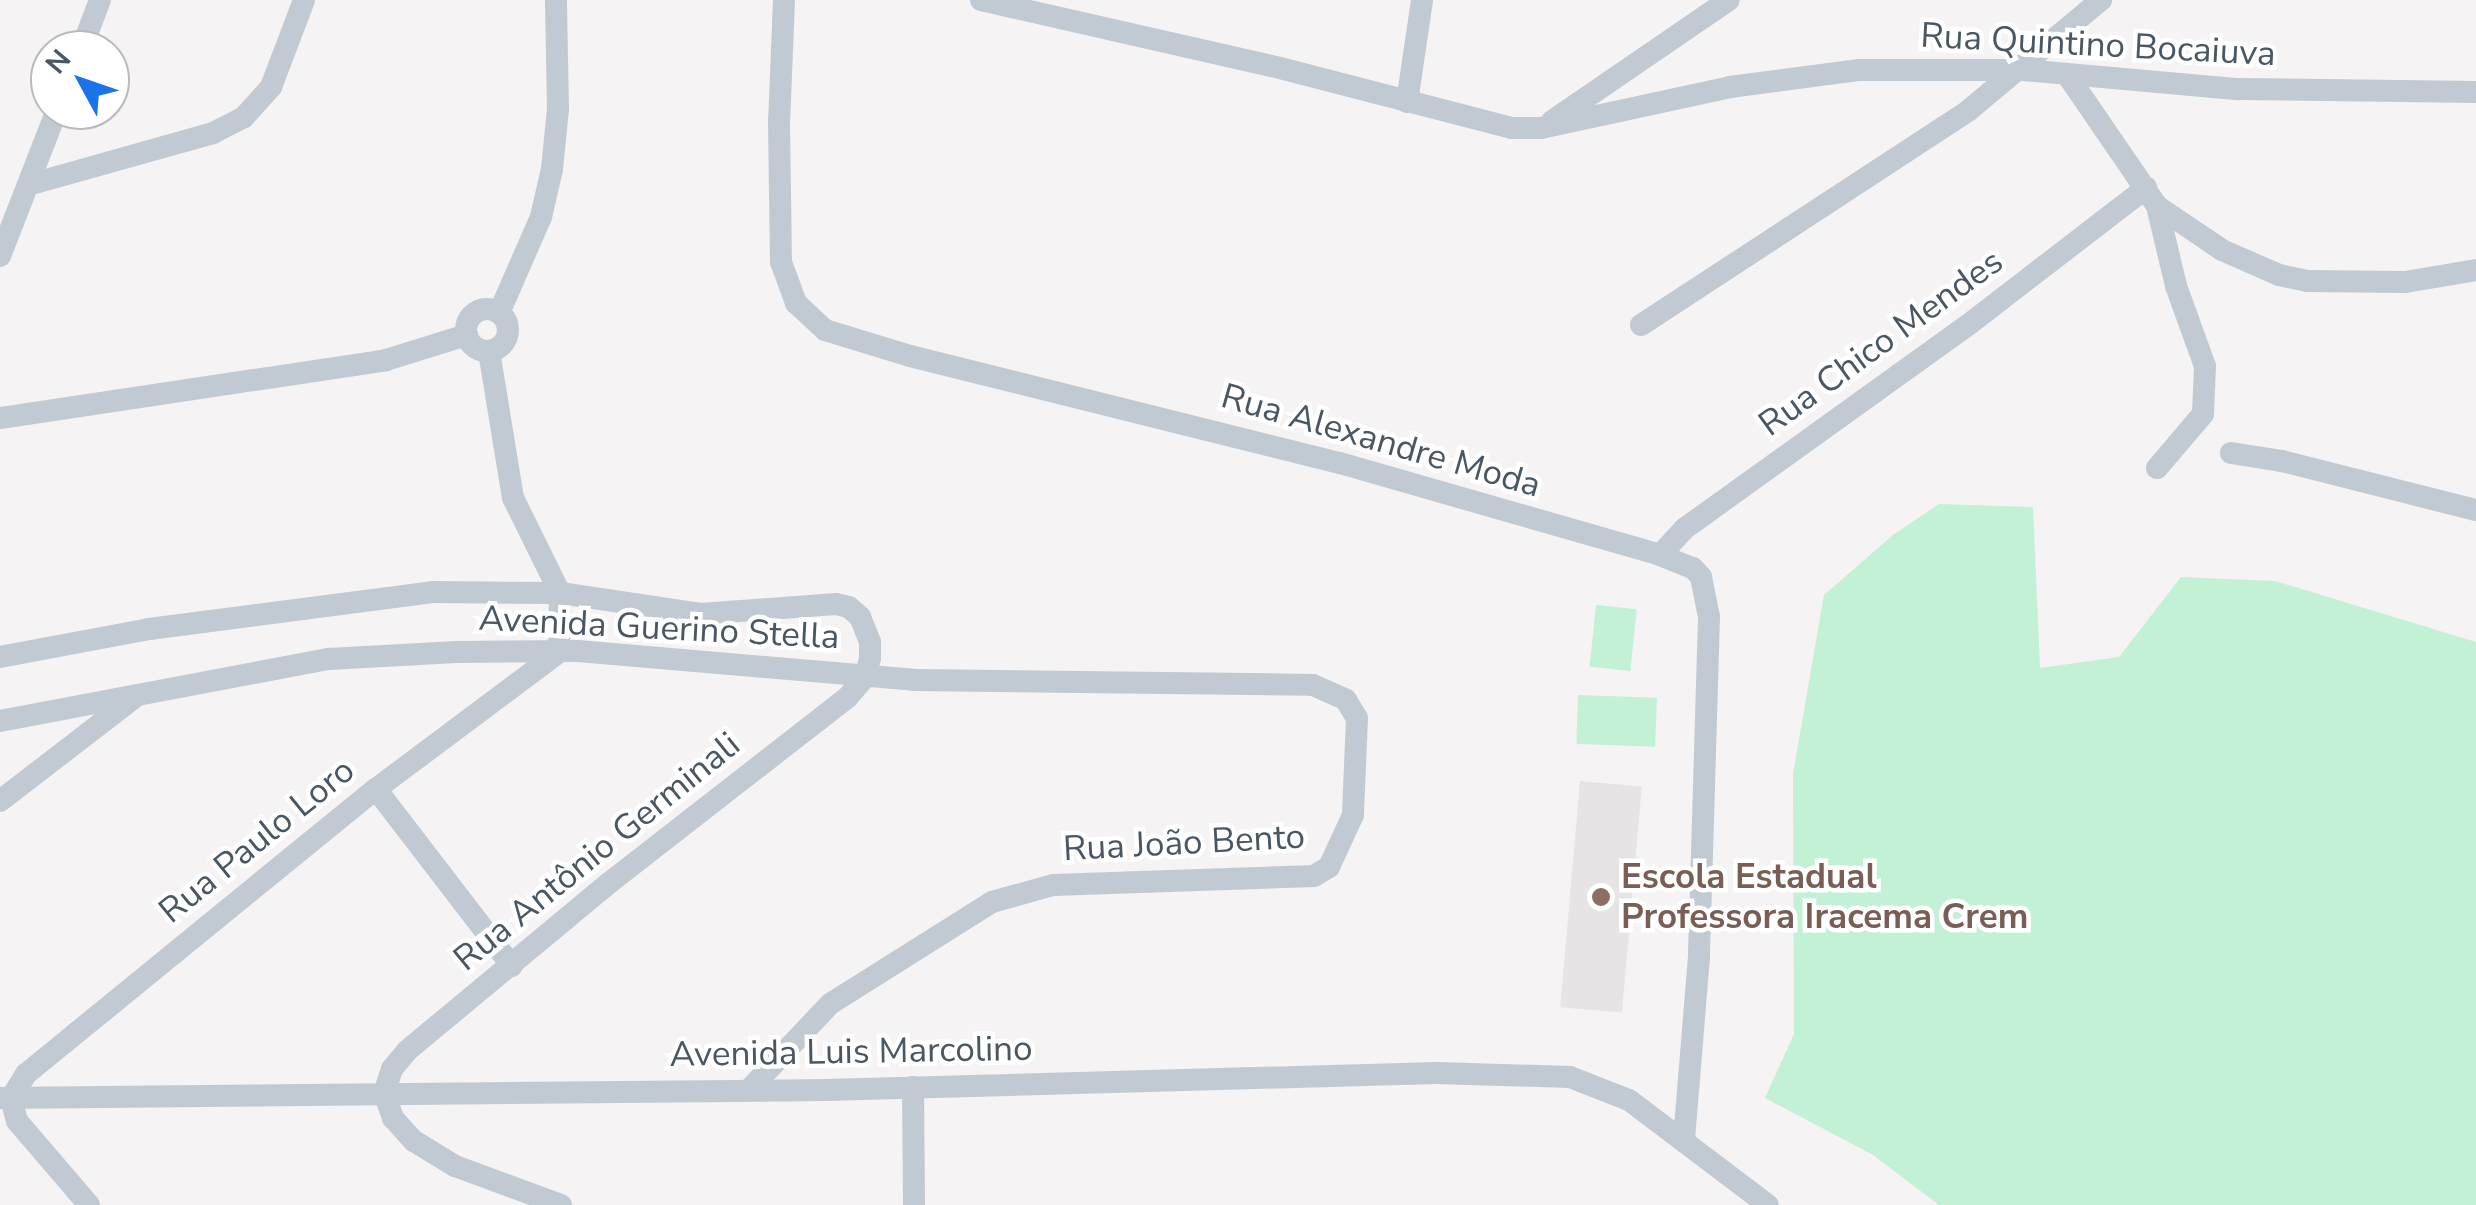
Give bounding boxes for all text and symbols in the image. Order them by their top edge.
street label: Rua Quintino Bocaiuva [1919,15,2277,75]
north arrow [30,30,130,130]
text: N [37,42,80,82]
street label: Rua Chico Mendes [1751,241,2011,445]
street label: Rua Alexandre Moda [1217,375,1545,507]
street label: Avenida Guerino Stella [478,598,840,658]
street label: Rua Antônio Germinali [446,724,748,980]
street label: Rua Paulo Loro [151,750,363,932]
street label: Rua João Bento [1062,816,1306,870]
place label: Escola Estadual Professora Iracema Crem [1621,856,2028,938]
marker: Escola Estadual Professora Iracema Crem [1590,886,1612,908]
street label: Avenida Luis Marcolino [669,1028,1033,1076]

